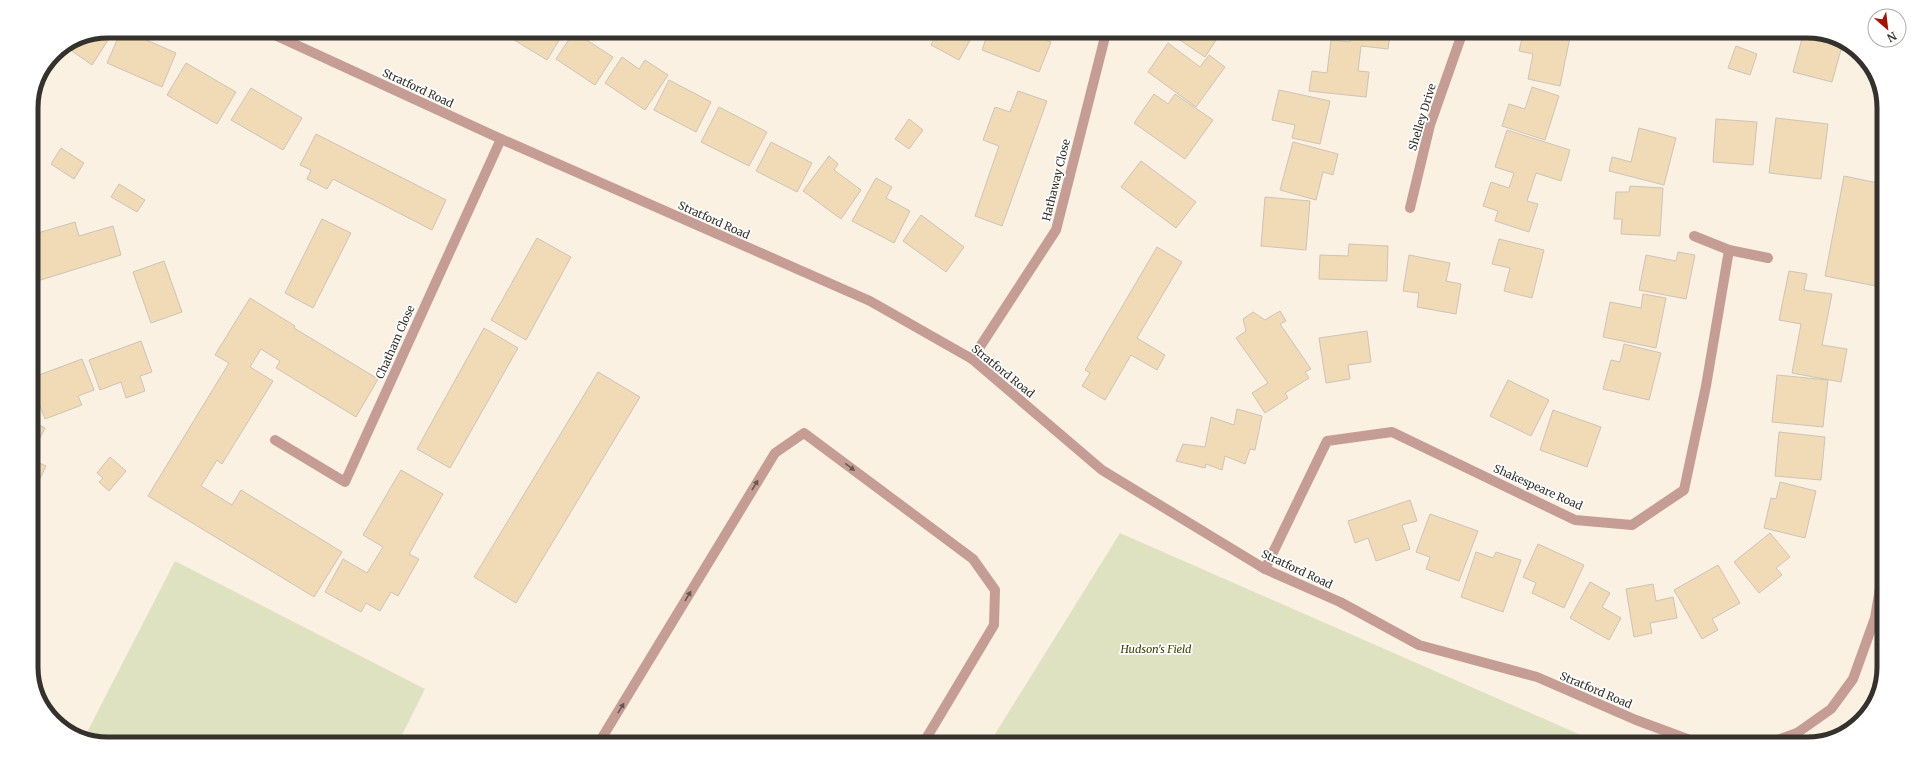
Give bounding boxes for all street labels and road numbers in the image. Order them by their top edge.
street label: Stratford Road [380,65,456,111]
street label: Shelley Drive [1405,81,1439,152]
street label: Hathaway Close [1039,137,1073,222]
street label: Stratford Road [676,198,752,242]
street label: Chatham Close [372,303,418,381]
street label: Stratford Road [969,341,1038,401]
street label: Shakespeare Road [1491,461,1585,513]
street label: Stratford Road [1259,546,1335,592]
street label: Stratford Road [1558,669,1634,712]

